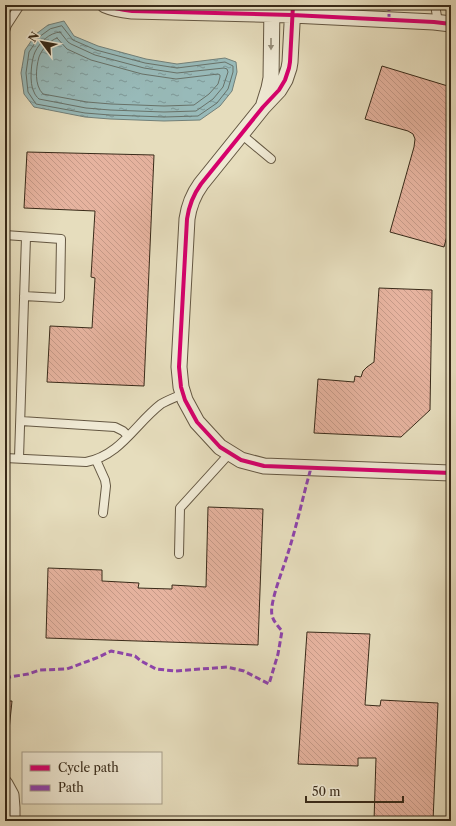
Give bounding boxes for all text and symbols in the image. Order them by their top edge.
north arrow [22,22,62,62]
text: N [25,29,42,44]
one-way arrow [268,38,274,51]
legend [22,752,162,804]
text: Cycle path [58,760,119,775]
scale bar [306,778,403,804]
text: Path [58,780,84,795]
text: 50 m [312,784,341,799]

